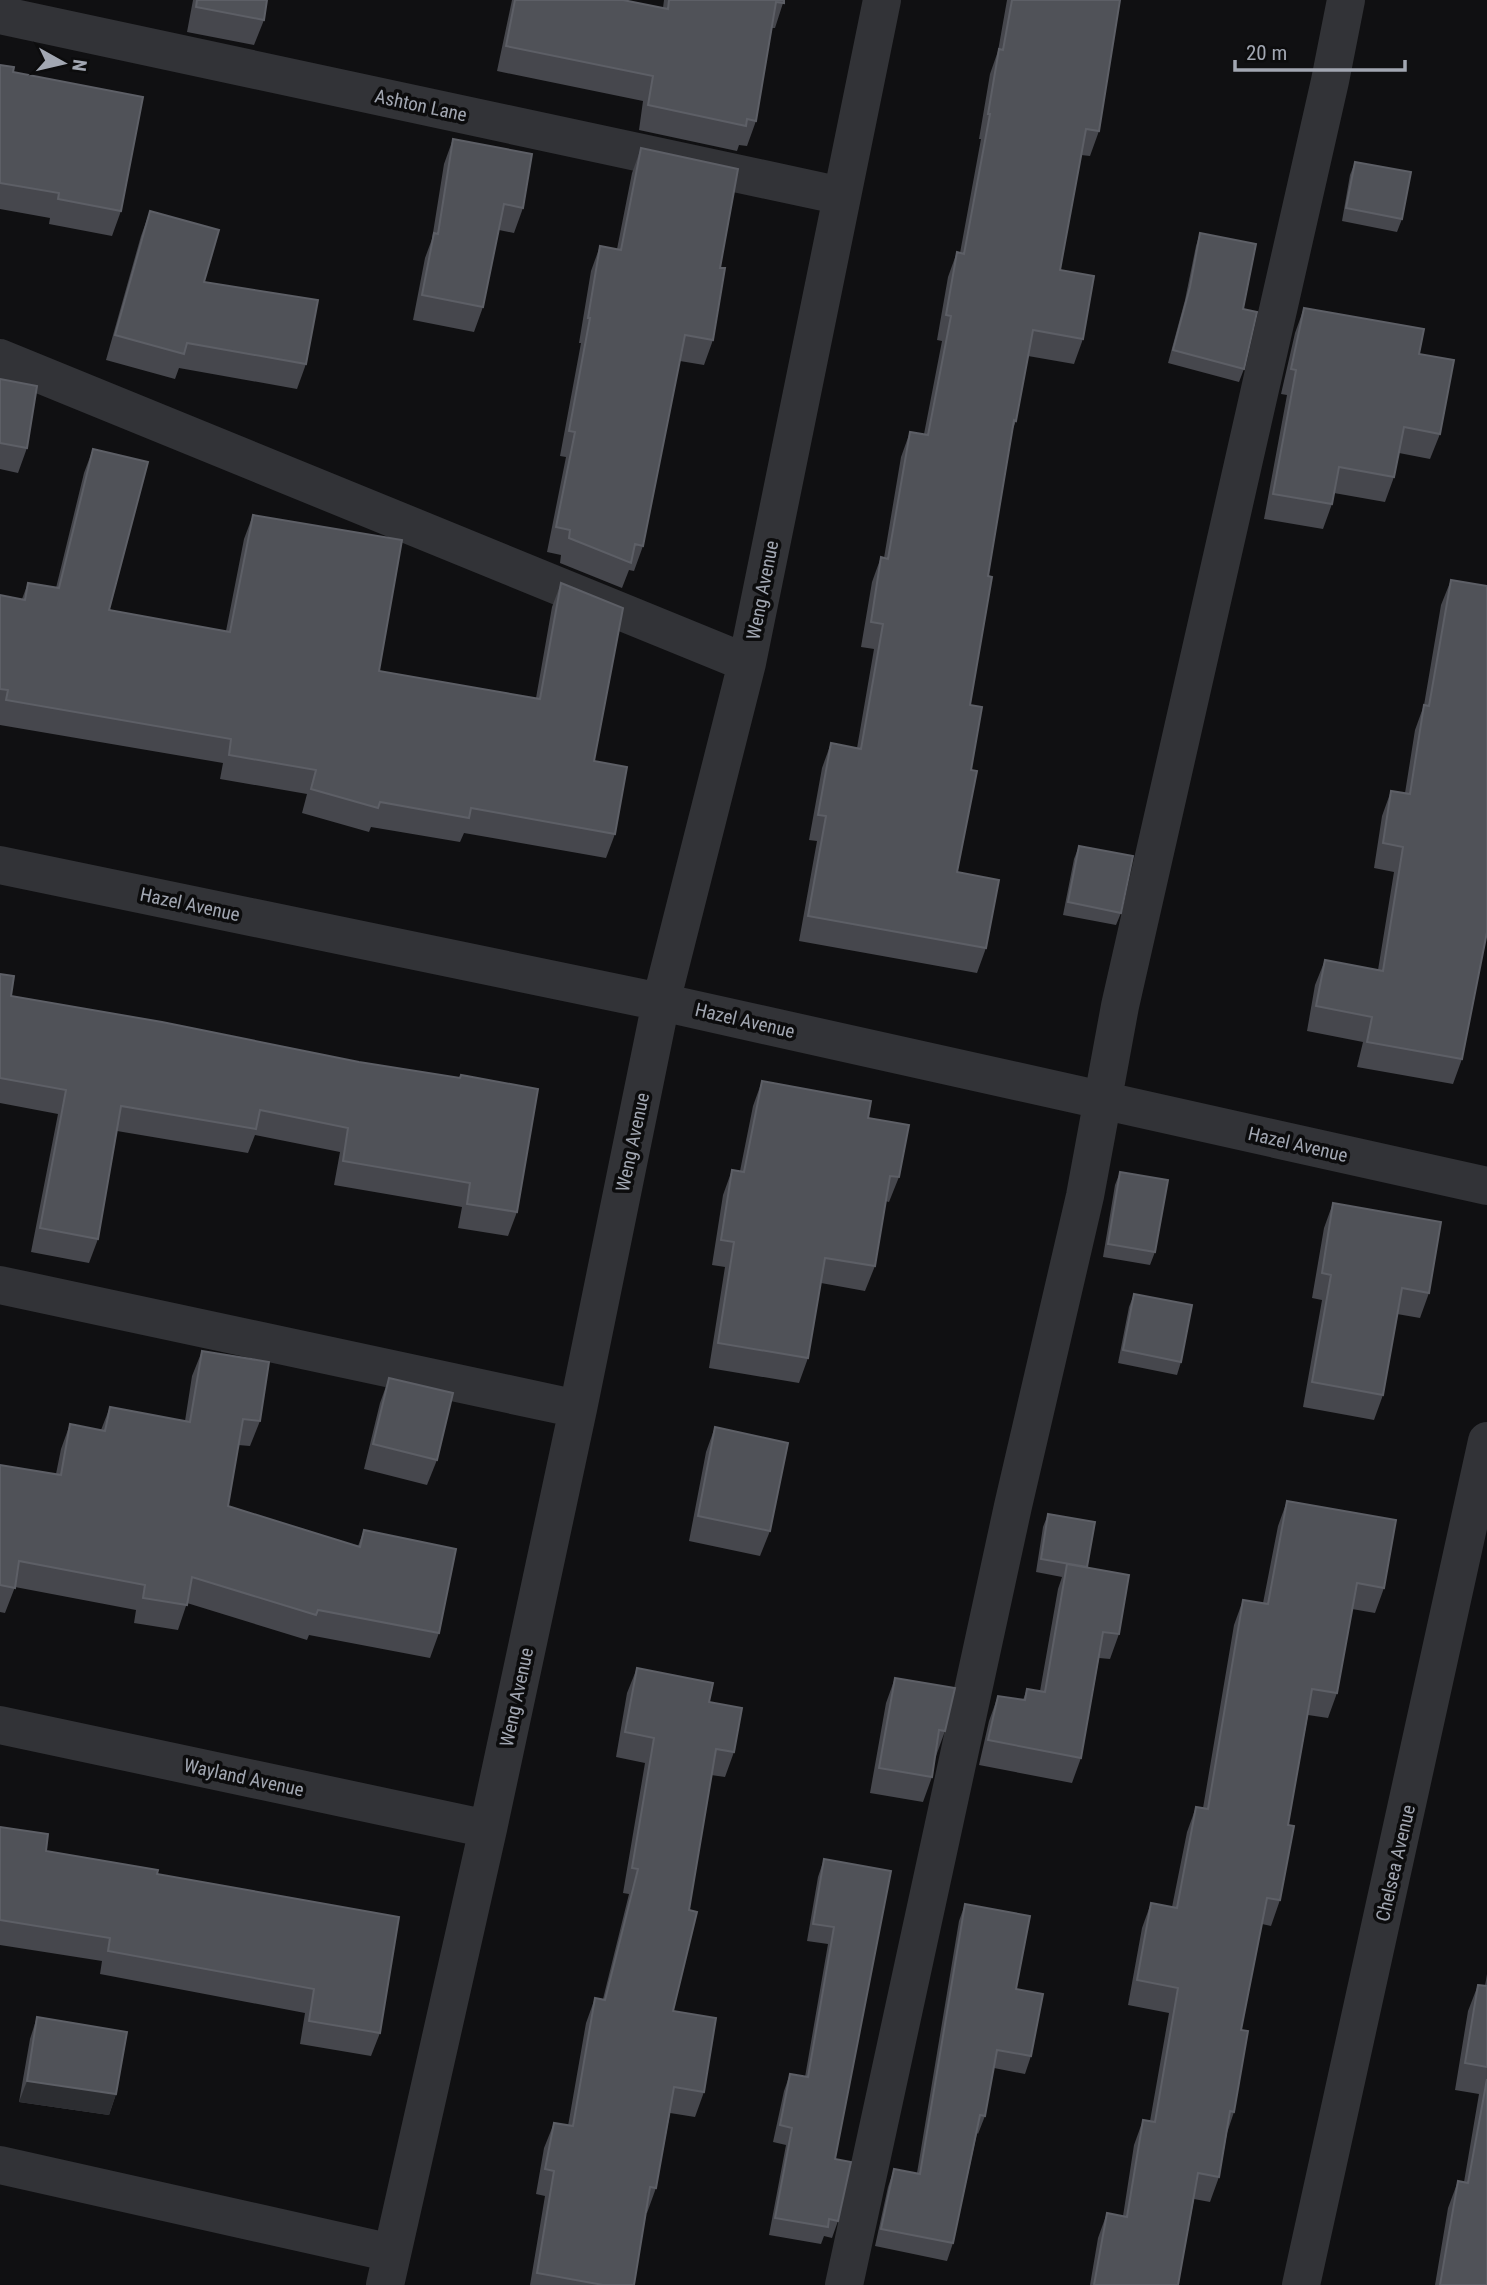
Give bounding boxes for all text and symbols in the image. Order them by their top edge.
north arrow [28,28,98,98]
scale bar [1235,28,1405,72]
text: 20 m [1246,41,1287,65]
text: N [67,58,92,73]
street label: Ashton Lane [373,85,469,126]
street label: Weng Avenue [742,538,783,642]
street label: Hazel Avenue [138,883,242,926]
street label: Hazel Avenue [693,998,797,1043]
street label: Weng Avenue [611,1090,654,1194]
street label: Hazel Avenue [1246,1122,1350,1167]
street label: Weng Avenue [495,1645,538,1749]
street label: Wayland Avenue [182,1754,306,1801]
street label: Chelsea Avenue [1371,1802,1420,1924]

